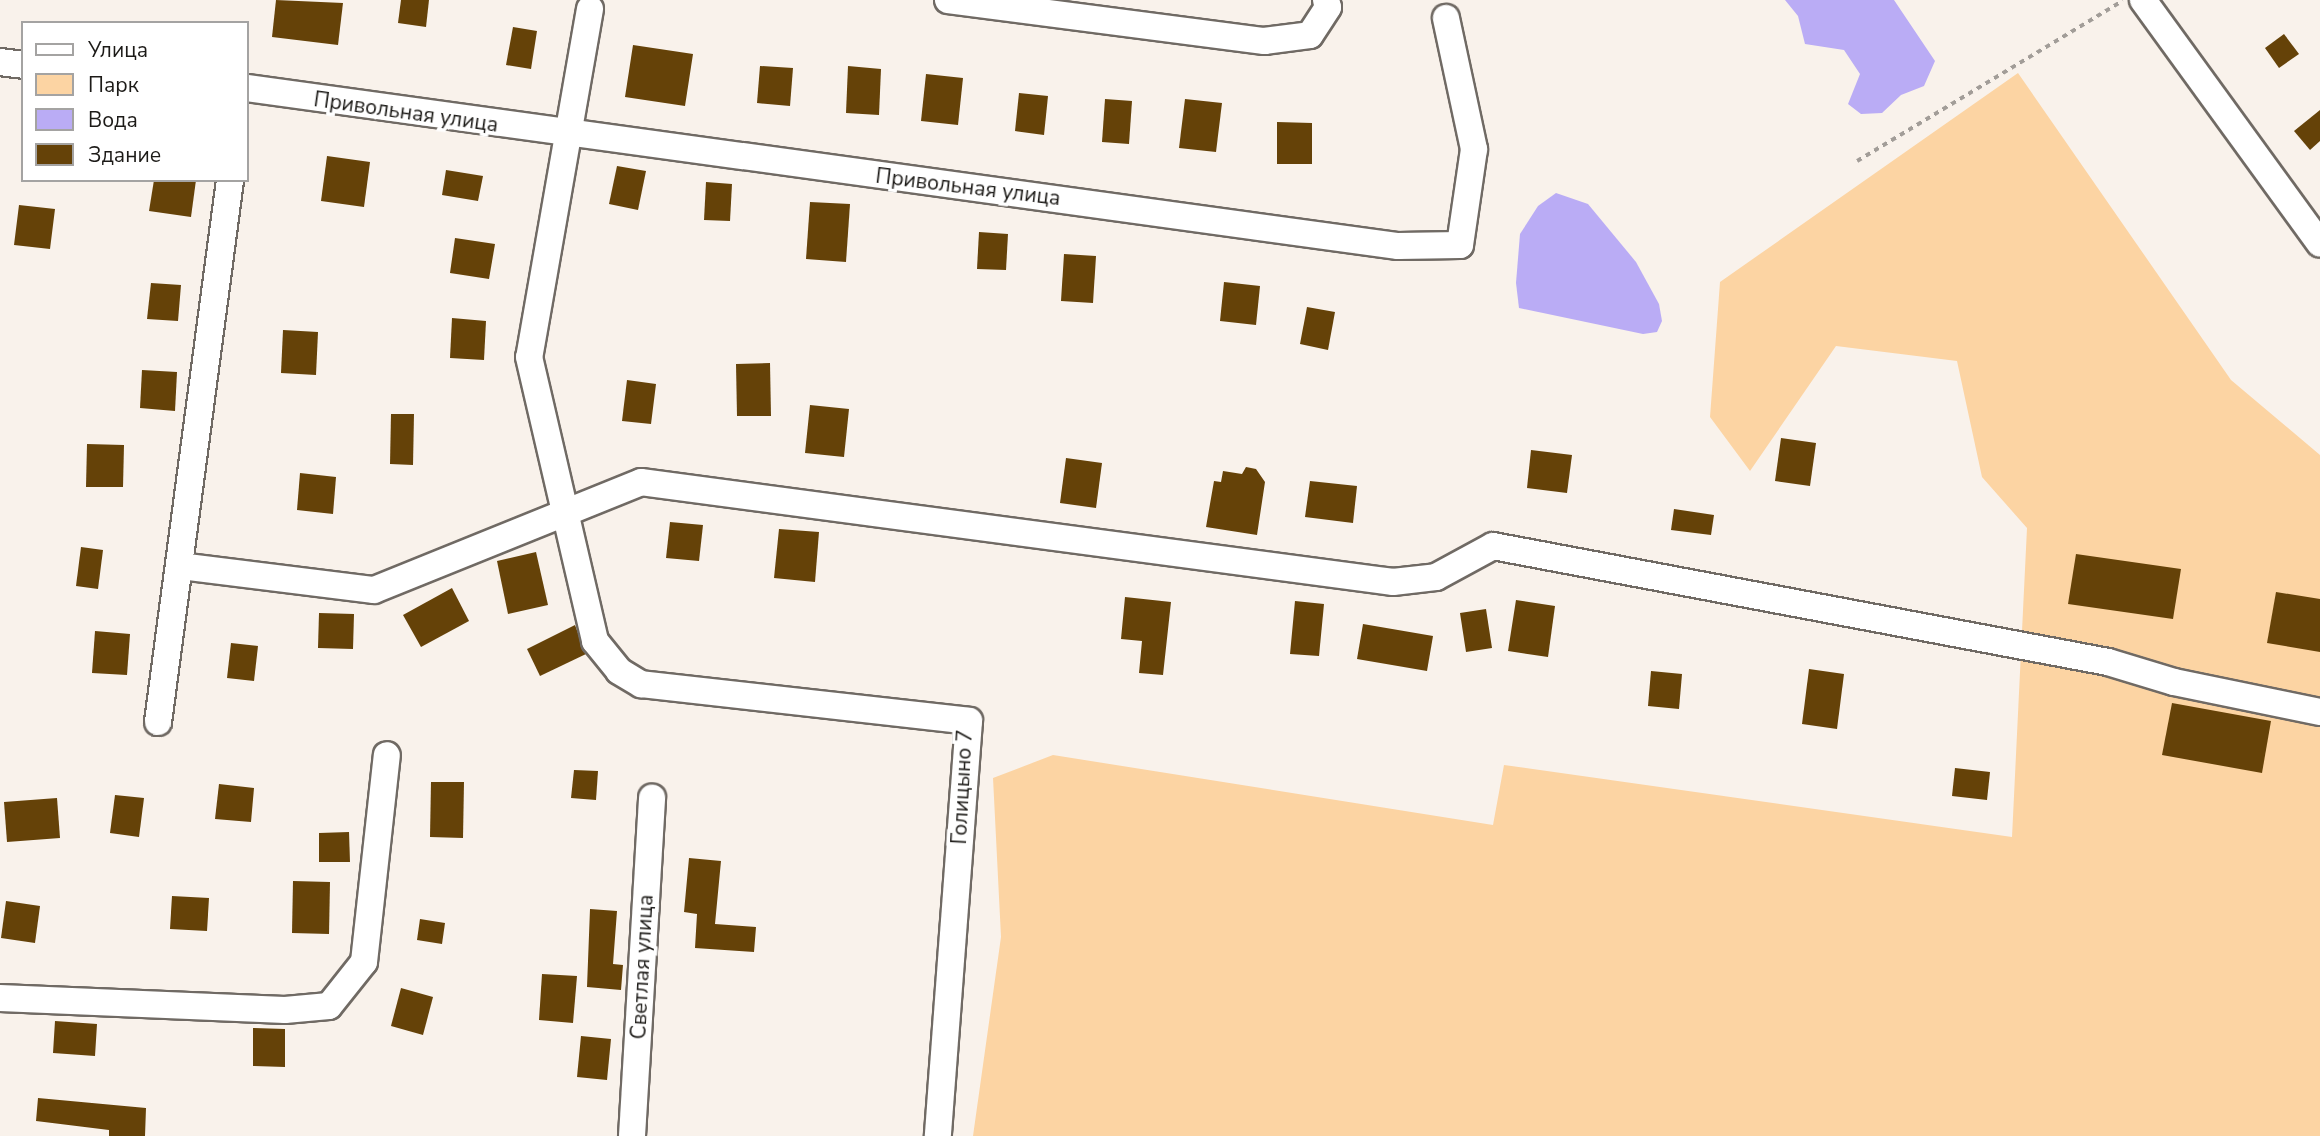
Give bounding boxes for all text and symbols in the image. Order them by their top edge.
legend [21,21,248,182]
text: Улица [88,36,148,64]
text: Парк [88,71,139,99]
street label: Привольная улица [312,87,500,137]
text: Вода [88,106,138,134]
text: Здание [88,141,161,169]
street label: Привольная улица [874,163,1062,211]
street label: Голицыно 7 [946,729,978,845]
street label: Светлая улица [626,894,658,1040]

